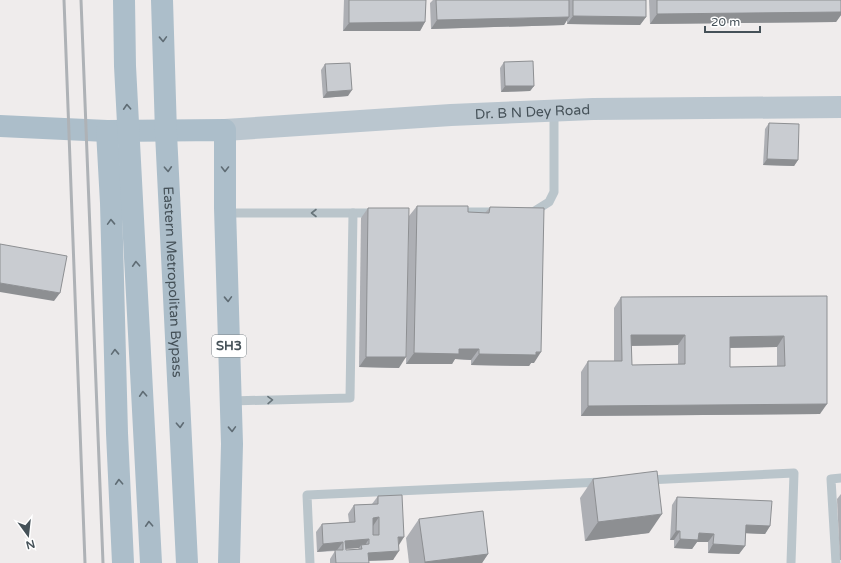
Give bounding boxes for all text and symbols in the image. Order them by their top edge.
scale bar [705,8,760,34]
text: 20 m [711,15,740,29]
one-way arrow [159,36,167,42]
street label: Dr. B N Dey Road [474,101,590,122]
one-way arrow [123,104,132,110]
one-way arrow [163,166,172,172]
one-way arrow [221,166,229,172]
street label: Eastern Metropolitan Bypass [160,186,186,378]
one-way arrow [311,209,317,217]
one-way arrow [107,219,116,225]
one-way arrow [131,261,140,267]
one-way arrow [223,296,232,302]
road number: SH3 [212,335,246,357]
one-way arrow [111,349,119,355]
one-way arrow [138,391,147,397]
one-way arrow [267,395,273,404]
one-way arrow [176,422,185,428]
one-way arrow [227,426,236,432]
one-way arrow [115,479,124,485]
north arrow [8,515,48,555]
one-way arrow [145,521,154,527]
text: N [25,537,36,552]

